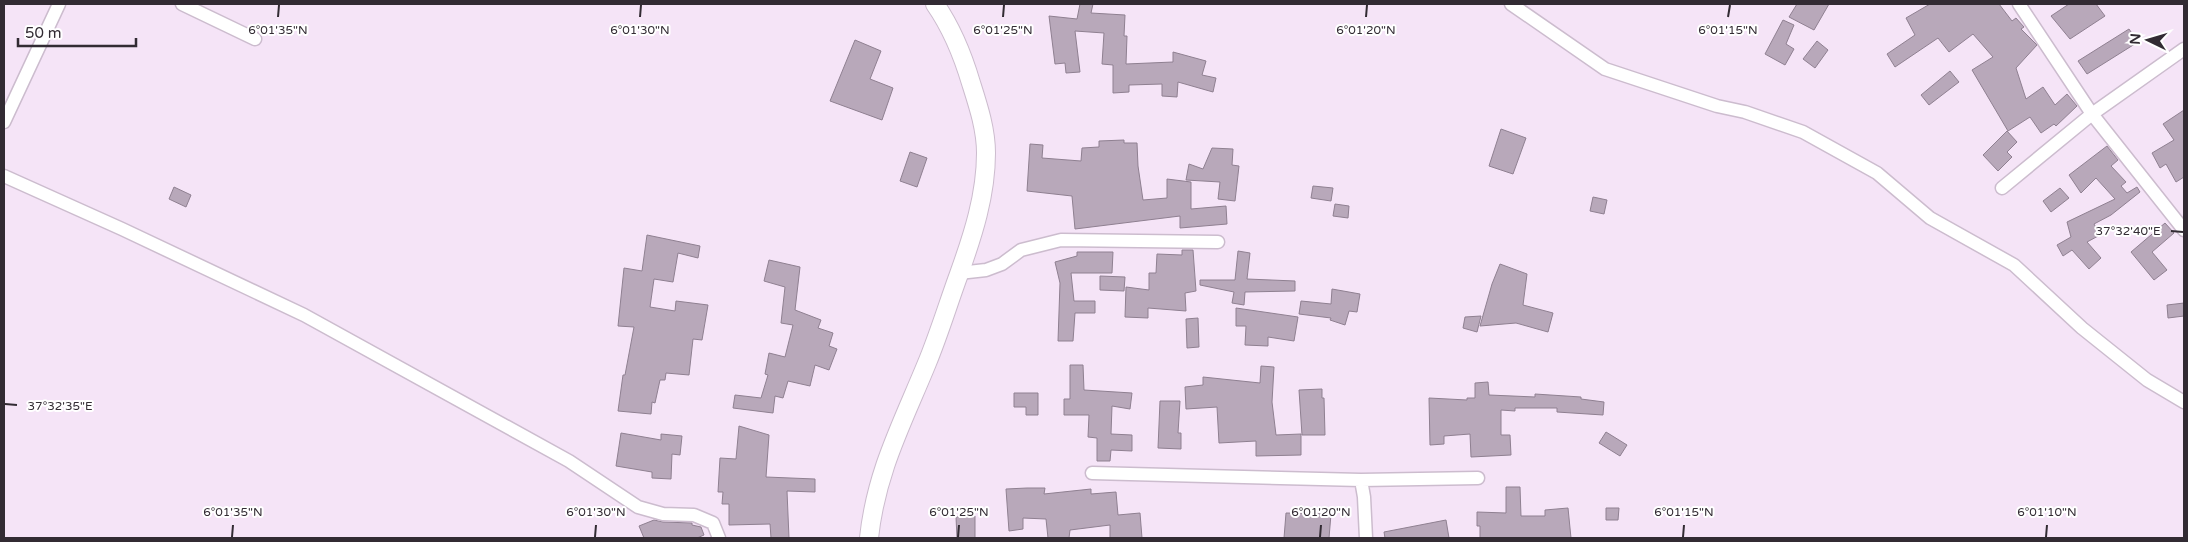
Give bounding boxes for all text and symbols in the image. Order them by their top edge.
scale bar [18,15,135,47]
north arrow [2123,15,2173,65]
text: 6°01'35"N [248,23,308,37]
text: 6°01'30"N [610,23,670,37]
text: 6°01'25"N [973,23,1033,37]
text: 6°01'20"N [1336,23,1396,37]
text: 6°01'15"N [1698,23,1758,37]
text: 50 m [25,24,62,42]
text: N [2127,33,2145,45]
text: 37°32'40"E [2095,224,2161,238]
text: 37°32'35"E [27,399,93,413]
text: 6°01'35"N [203,505,263,519]
text: 6°01'30"N [566,505,626,519]
text: 6°01'25"N [929,505,989,519]
text: 6°01'20"N [1291,505,1351,519]
text: 6°01'15"N [1654,505,1714,519]
text: 6°01'10"N [2017,505,2077,519]

